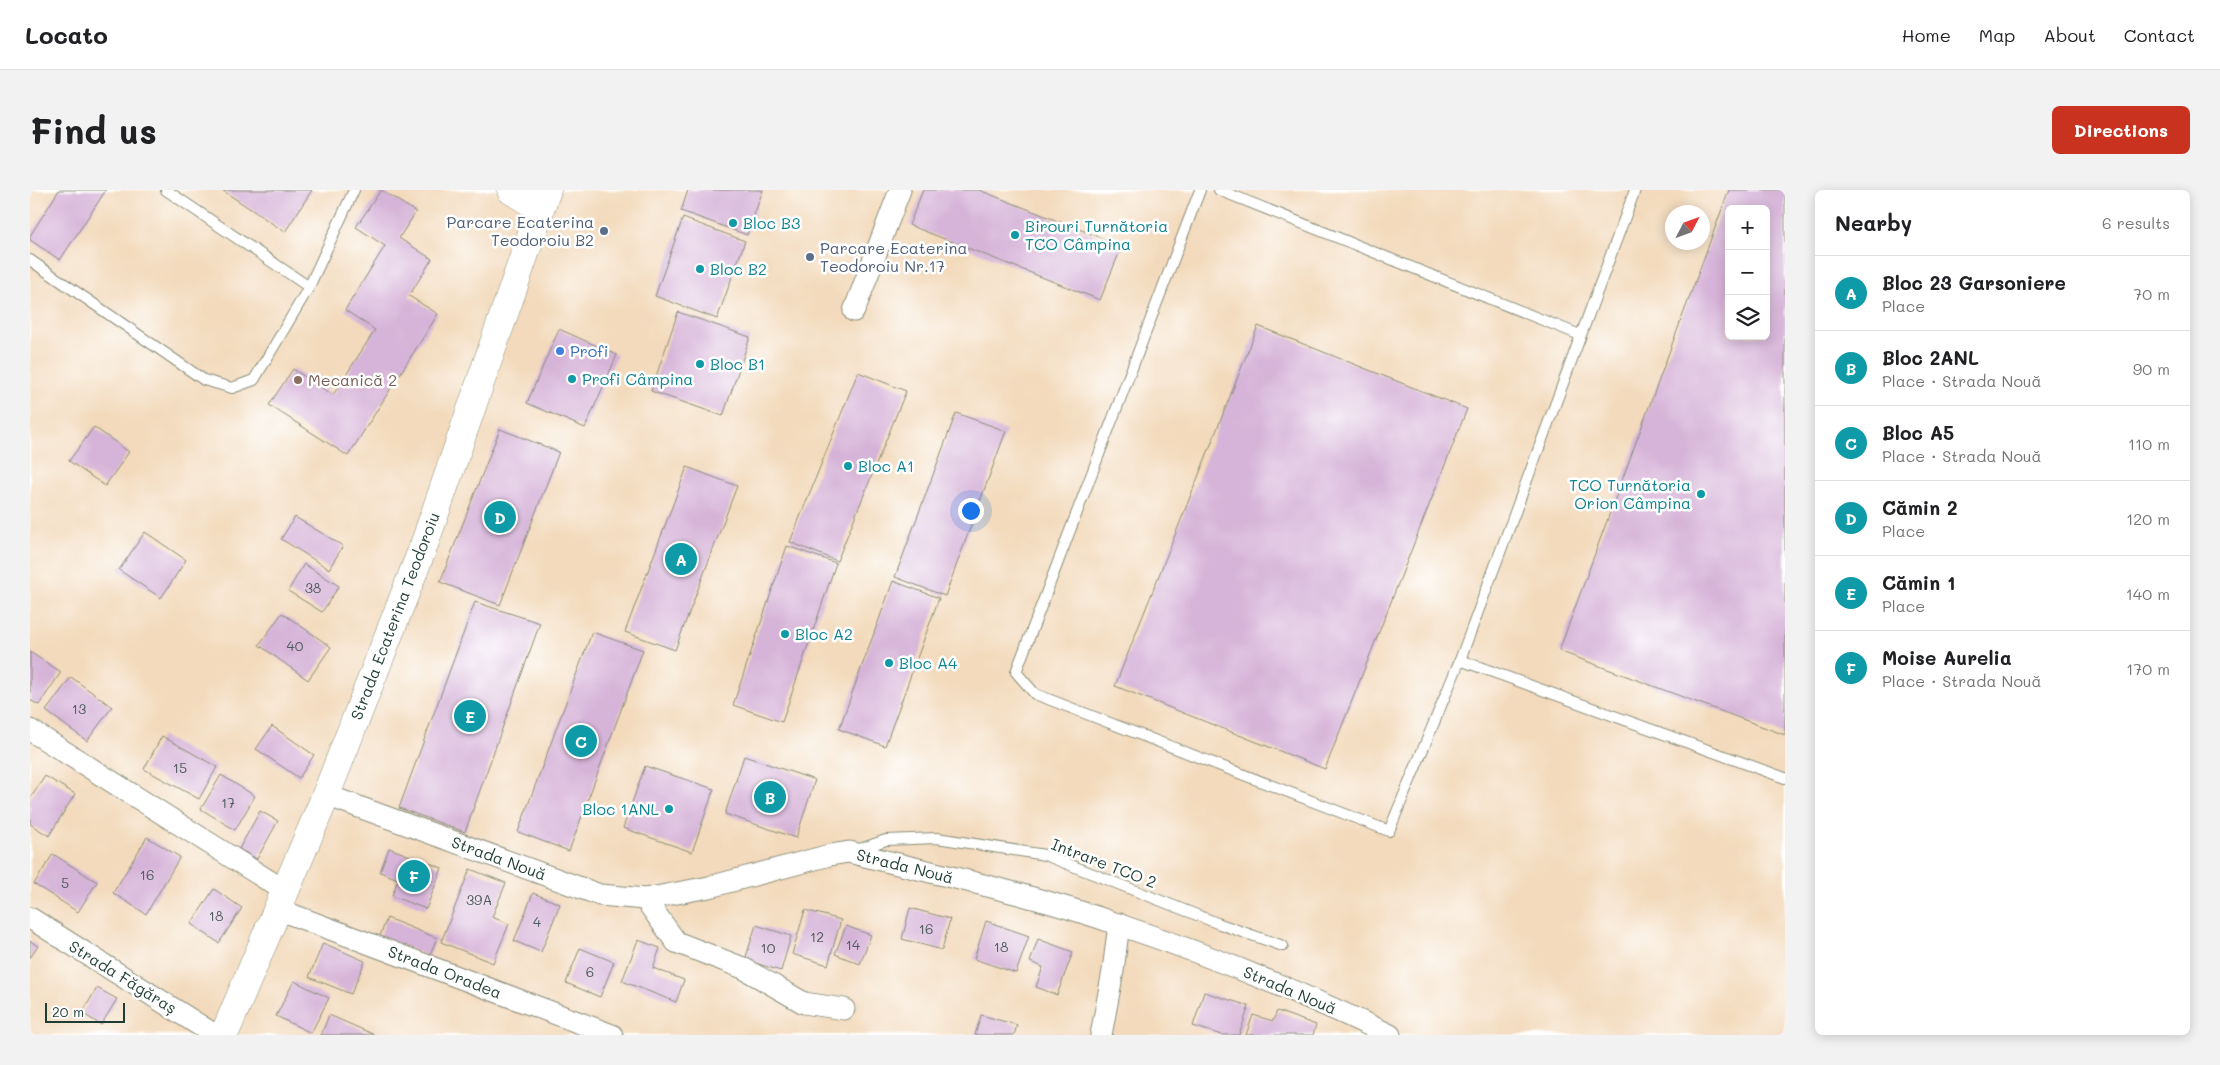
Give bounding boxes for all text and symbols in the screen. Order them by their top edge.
text: Locato [25,19,108,50]
text: Home [1902,23,1951,47]
text: Map [1979,23,2015,47]
text: About [2043,23,2096,47]
text: Contact [2124,23,2195,47]
button: Directions [2052,106,2190,154]
text: Find us [30,107,157,153]
north arrow [1665,205,1710,250]
map controls [1725,205,1770,340]
button: + [1725,205,1770,250]
text: Nearby [1835,209,1912,236]
place label: Parcare Ecaterina Teodoroiu B2 [447,211,594,250]
place label: Bloc B3 [743,212,800,233]
text: 6 results [2102,212,2170,233]
place label: Birouri Turnătoria TCO Câmpina [1025,215,1168,254]
marker: Bloc B3 [727,217,739,229]
marker: Parcare Ecaterina Teodoroiu B2 [598,225,610,237]
marker: Birouri Turnătoria TCO Câmpina [1009,229,1021,241]
place label: Parcare Ecaterina Teodoroiu Nr.17 [820,237,967,276]
button: − [1725,250,1770,295]
marker: Parcare Ecaterina Teodoroiu Nr.17 [804,251,816,263]
place label: Bloc B2 [710,258,767,279]
marker: Bloc B2 [694,263,706,275]
text: Bloc 23 Garsoniere [1882,270,2066,295]
text: A [1845,283,1857,304]
text: 70 m [2133,283,2170,304]
button: layers [1725,295,1770,340]
text: Place [1882,295,1925,316]
place label: Profi [570,340,608,361]
marker: Profi [554,345,566,357]
text: Bloc 2ANL [1882,345,1979,370]
place label: Bloc B1 [710,353,765,374]
marker: Bloc B1 [694,358,706,370]
text: B [1846,358,1856,379]
text: 90 m [2133,358,2170,379]
place label: Profi Câmpina [582,368,693,389]
place label: Mecanică 2 [308,369,397,390]
text: Place · Strada Nouă [1882,370,2042,391]
marker: Profi Câmpina [566,373,578,385]
marker: Mecanică 2 [292,374,304,386]
text: Bloc A5 [1882,420,1954,445]
text: C [1845,433,1857,454]
text: 110 m [2128,433,2170,454]
text: Place · Strada Nouă [1882,445,2042,466]
place label: Bloc A1 [858,455,914,476]
marker: Bloc A1 [842,460,854,472]
place label: TCO Turnătoria Orion Câmpina [1569,474,1691,513]
marker: TCO Turnătoria Orion Câmpina [1695,488,1707,500]
text: Cămin 2 [1882,495,1958,520]
pin: D [484,498,516,536]
your location [958,498,984,524]
text: D [1845,508,1857,529]
text: 120 m [2126,508,2170,529]
street label: Strada Ecaterina Teodoroiu [345,509,444,723]
text: Place [1882,520,1925,541]
pin: A [665,540,697,578]
text: Cămin 1 [1882,570,1955,595]
house number: 38 [305,578,321,597]
text: E [1846,583,1856,604]
text: 140 m [2126,583,2170,604]
text: Place [1882,595,1925,616]
place label: Bloc A2 [795,623,853,644]
marker: Bloc A2 [779,628,791,640]
house number: 40 [287,636,304,655]
text: Moise Aurelia [1882,645,2012,670]
place label: Bloc A4 [899,652,958,673]
marker: Bloc A4 [883,657,895,669]
text: F [1846,658,1856,679]
text: 170 m [2126,658,2170,679]
text: Place · Strada Nouă [1882,670,2042,691]
pin: E [454,697,486,735]
house number: 13 [72,699,86,718]
pin: C [565,722,597,760]
house number: 15 [173,758,187,777]
pin: B [754,778,786,816]
house number: 17 [221,793,235,812]
place label: Bloc 1ANL [583,798,660,819]
marker: Bloc 1ANL [663,803,675,815]
street label: Strada Nouă [449,831,549,884]
street label: Intrare TCO 2 [1049,833,1160,892]
street label: Strada Nouă [854,843,956,888]
pin: F [398,857,430,895]
house number: 16 [140,865,154,884]
house number: 5 [61,873,69,892]
house number: 39A [466,890,492,909]
house number: 18 [209,906,223,925]
house number: 4 [533,912,542,931]
house number: 16 [919,919,933,938]
house number: 12 [810,927,824,946]
street label: Strada Făgăraș [65,935,181,1019]
house number: 14 [846,935,861,954]
house number: 18 [994,937,1008,956]
house number: 10 [761,938,776,957]
street label: Strada Oradea [385,940,505,1003]
street label: Strada Nouă [1240,960,1340,1019]
house number: 6 [586,962,594,981]
scale bar [45,1000,125,1023]
text: 20 m [52,1002,84,1021]

